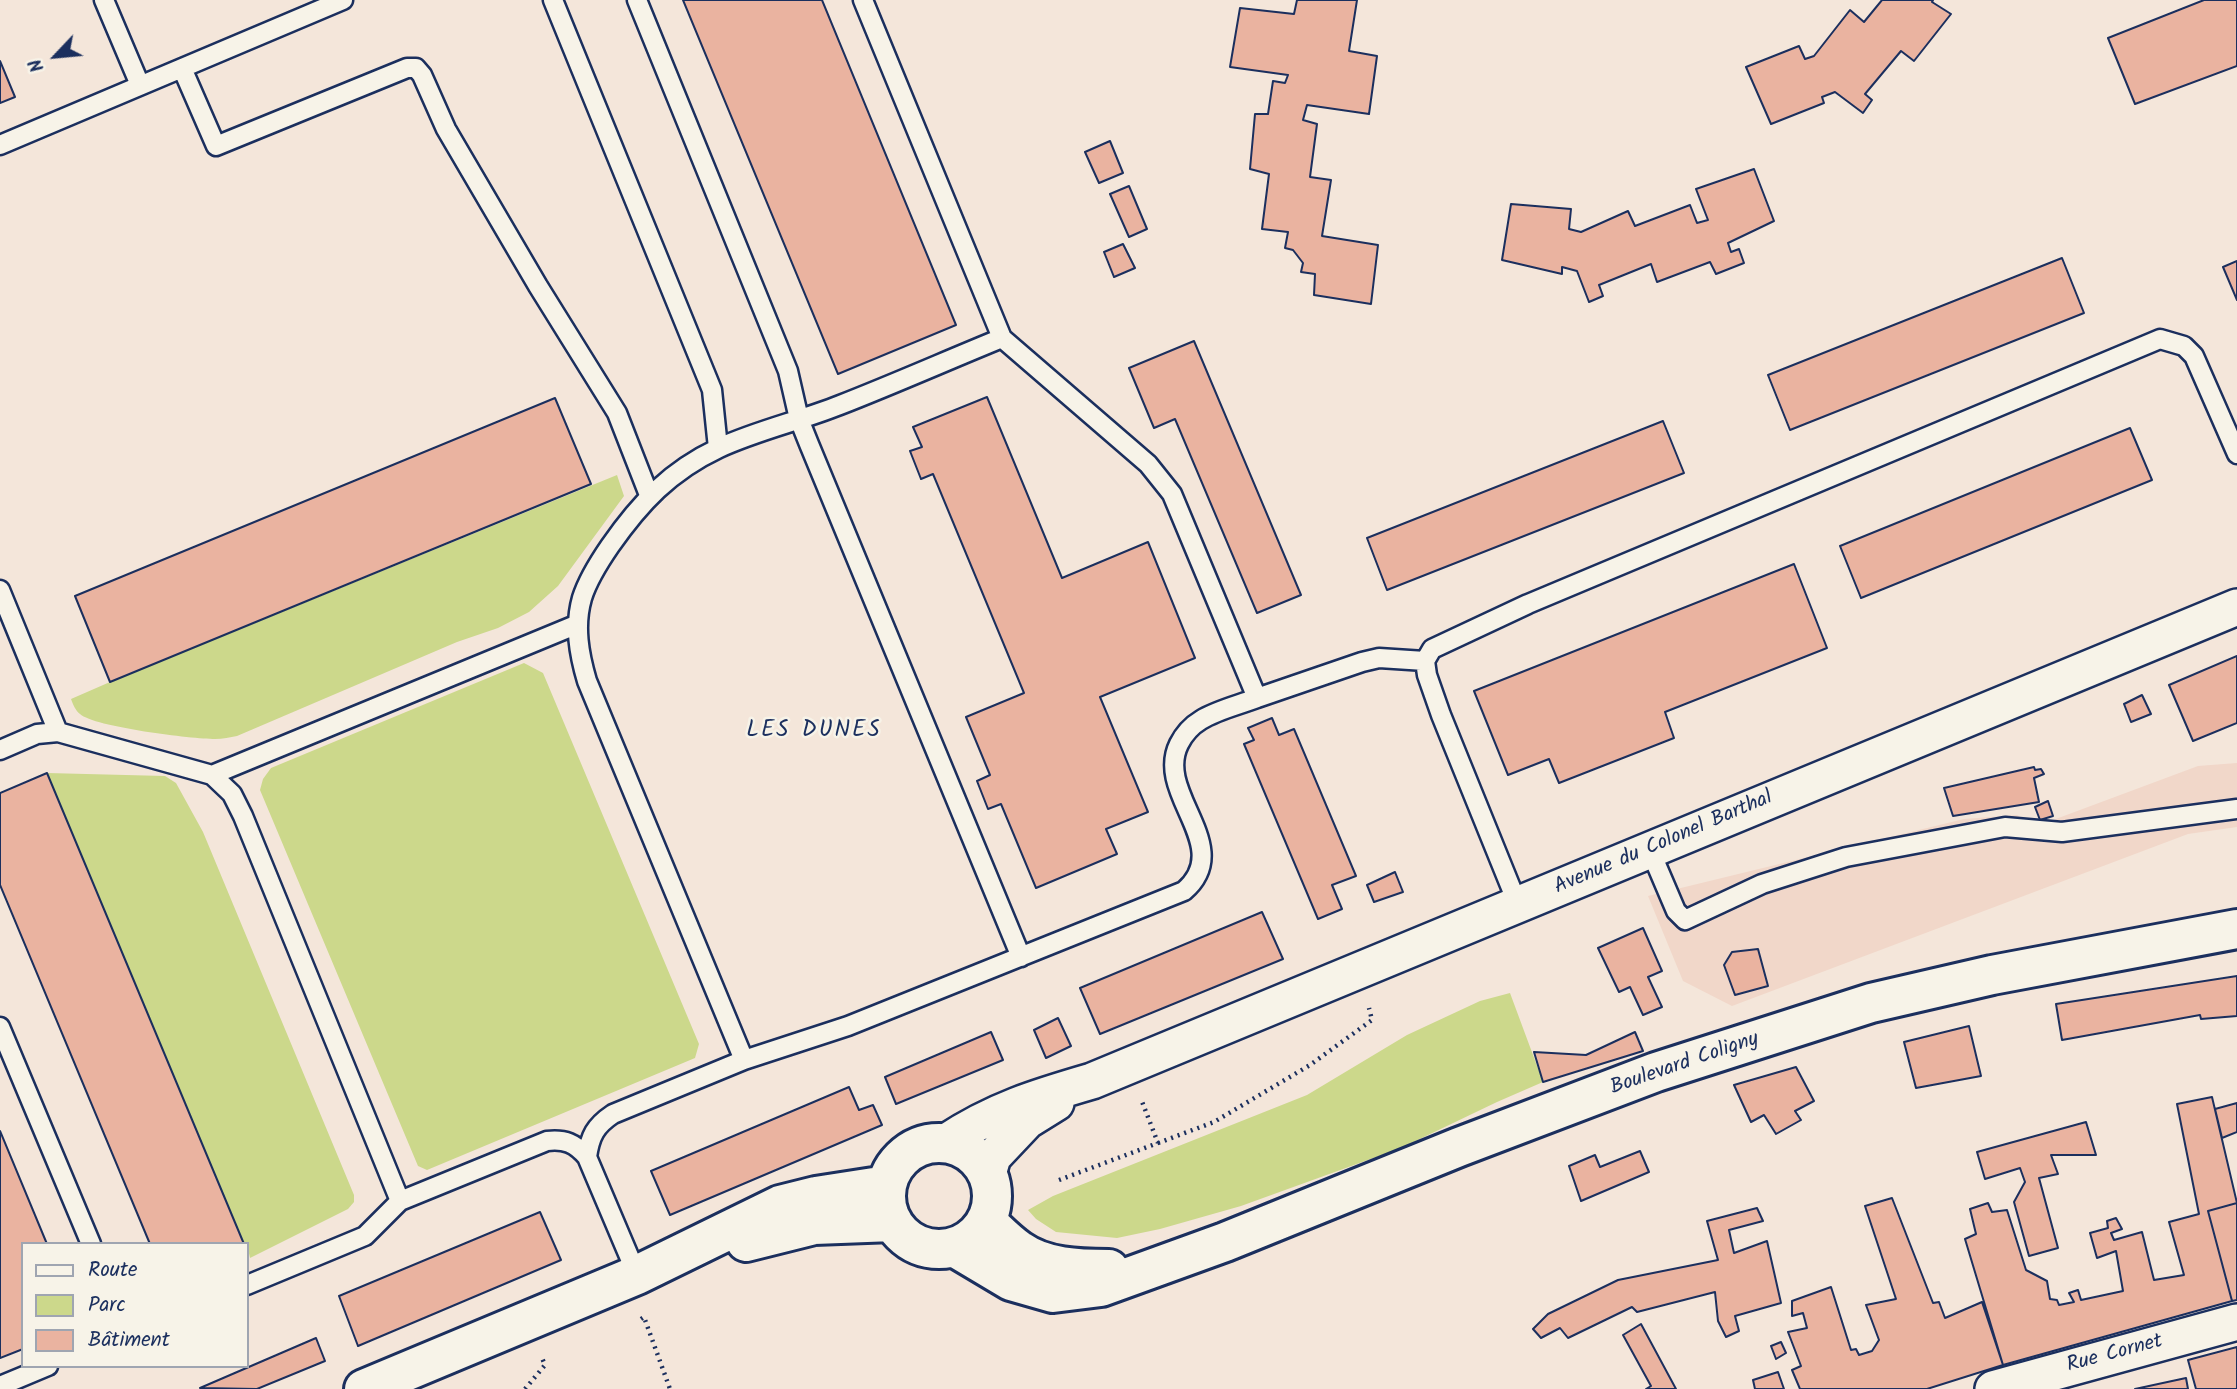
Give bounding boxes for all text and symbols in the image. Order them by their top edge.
north arrow [21,21,91,91]
text: N [21,53,53,77]
district label: LES DUNES [747,718,881,746]
street label: Avenue du Colonel Barthal [1551,787,1777,901]
street label: Boulevard Coligny [1607,1028,1763,1102]
legend [21,1242,248,1368]
text: Route [88,1254,137,1287]
text: Parc [88,1289,126,1322]
text: Bâtiment [88,1324,170,1357]
street label: Rue Cornet [2064,1330,2166,1380]

